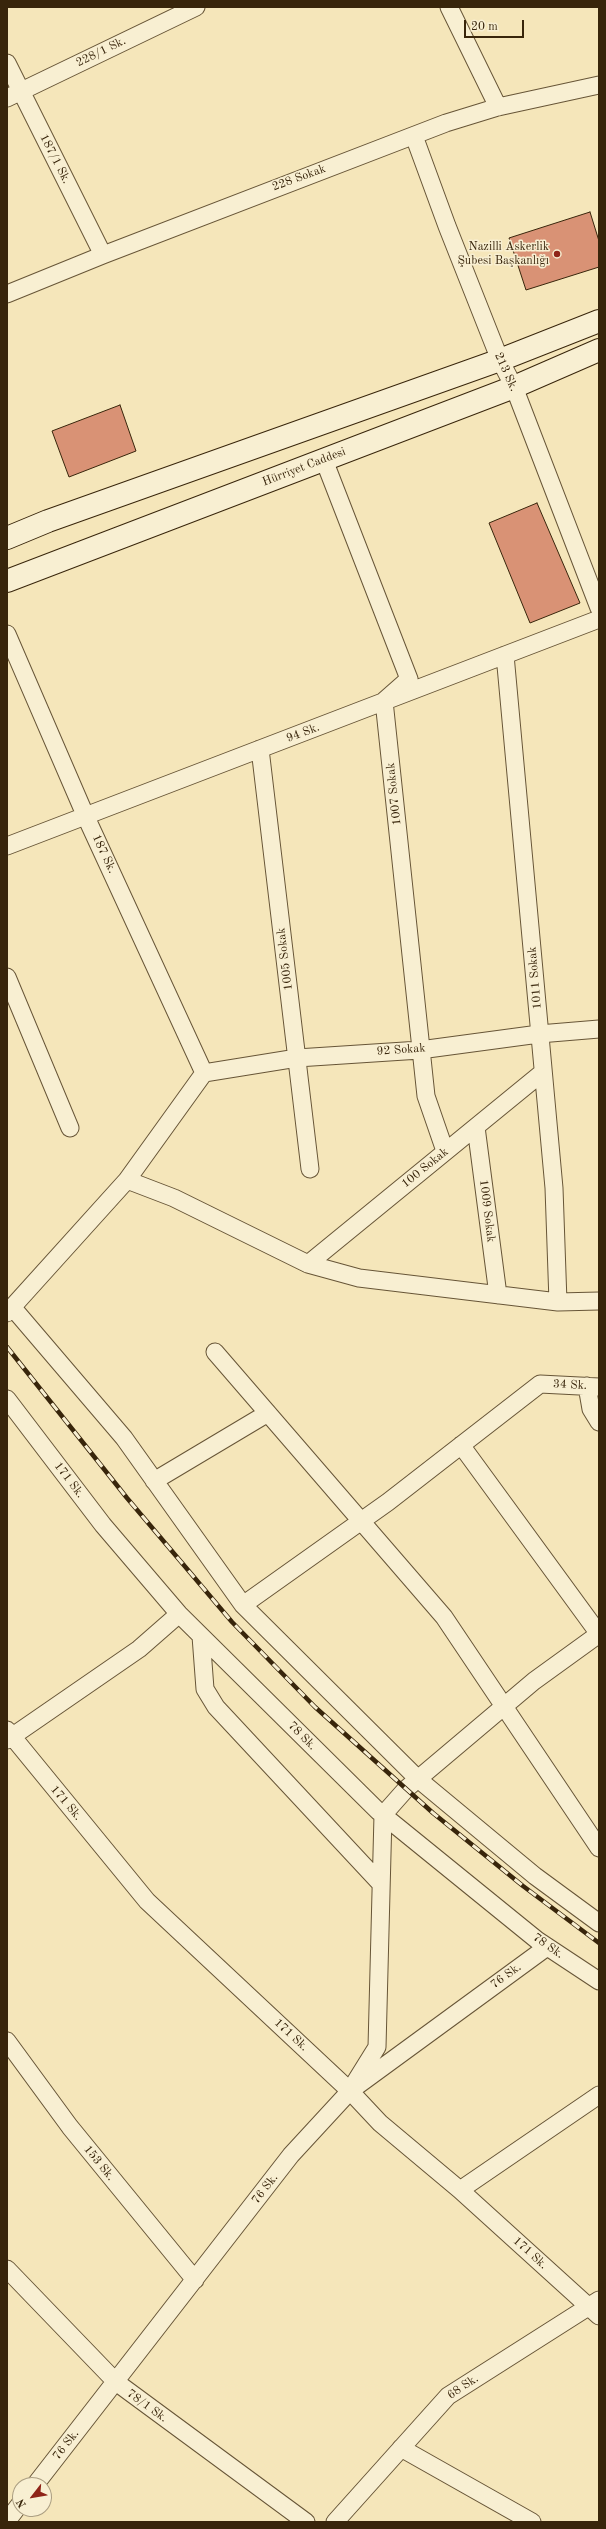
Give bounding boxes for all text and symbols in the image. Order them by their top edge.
scale bar [466,12,526,38]
text: 20 m [471,21,498,33]
street label: 228/1 Sk. [74,34,128,70]
street label: 187/1 Sk. [36,132,74,186]
street label: 228 Sokak [270,162,328,194]
place label: Nazilli Askerlik Şubesi Başkanlığı [457,240,549,268]
marker: Nazilli Askerlik Şubesi Başkanlığı [552,249,562,259]
street label: 213 Sk. [491,350,521,394]
street label: Hürriyet Caddesi [260,444,348,490]
street label: 94 Sk. [284,720,322,746]
street label: 1007 Sokak [384,762,404,826]
street label: 187 Sk. [89,832,119,876]
street label: 1005 Sokak [274,927,296,991]
street label: 1011 Sokak [525,946,545,1010]
street label: 92 Sokak [376,1041,426,1059]
street label: 100 Sokak [399,1145,451,1191]
street label: 1009 Sokak [476,1179,498,1243]
street label: 34 Sk. [552,1377,588,1393]
street label: 171 Sk. [51,1459,87,1501]
street label: 78 Sk. [285,1719,319,1753]
street label: 171 Sk. [47,1783,85,1823]
street label: 78 Sk. [530,1930,566,1962]
street label: 76 Sk. [488,1960,524,1992]
street label: 171 Sk. [271,2016,311,2054]
street label: 153 Sk. [80,2142,118,2184]
street label: 76 Sk. [249,2171,281,2207]
street label: 171 Sk. [510,2234,550,2272]
street label: 68 Sk. [445,2371,481,2403]
street label: 78/1 Sk. [124,2386,170,2426]
street label: 76 Sk. [50,2427,82,2463]
north arrow [12,2477,52,2517]
text: N [15,2496,29,2509]

